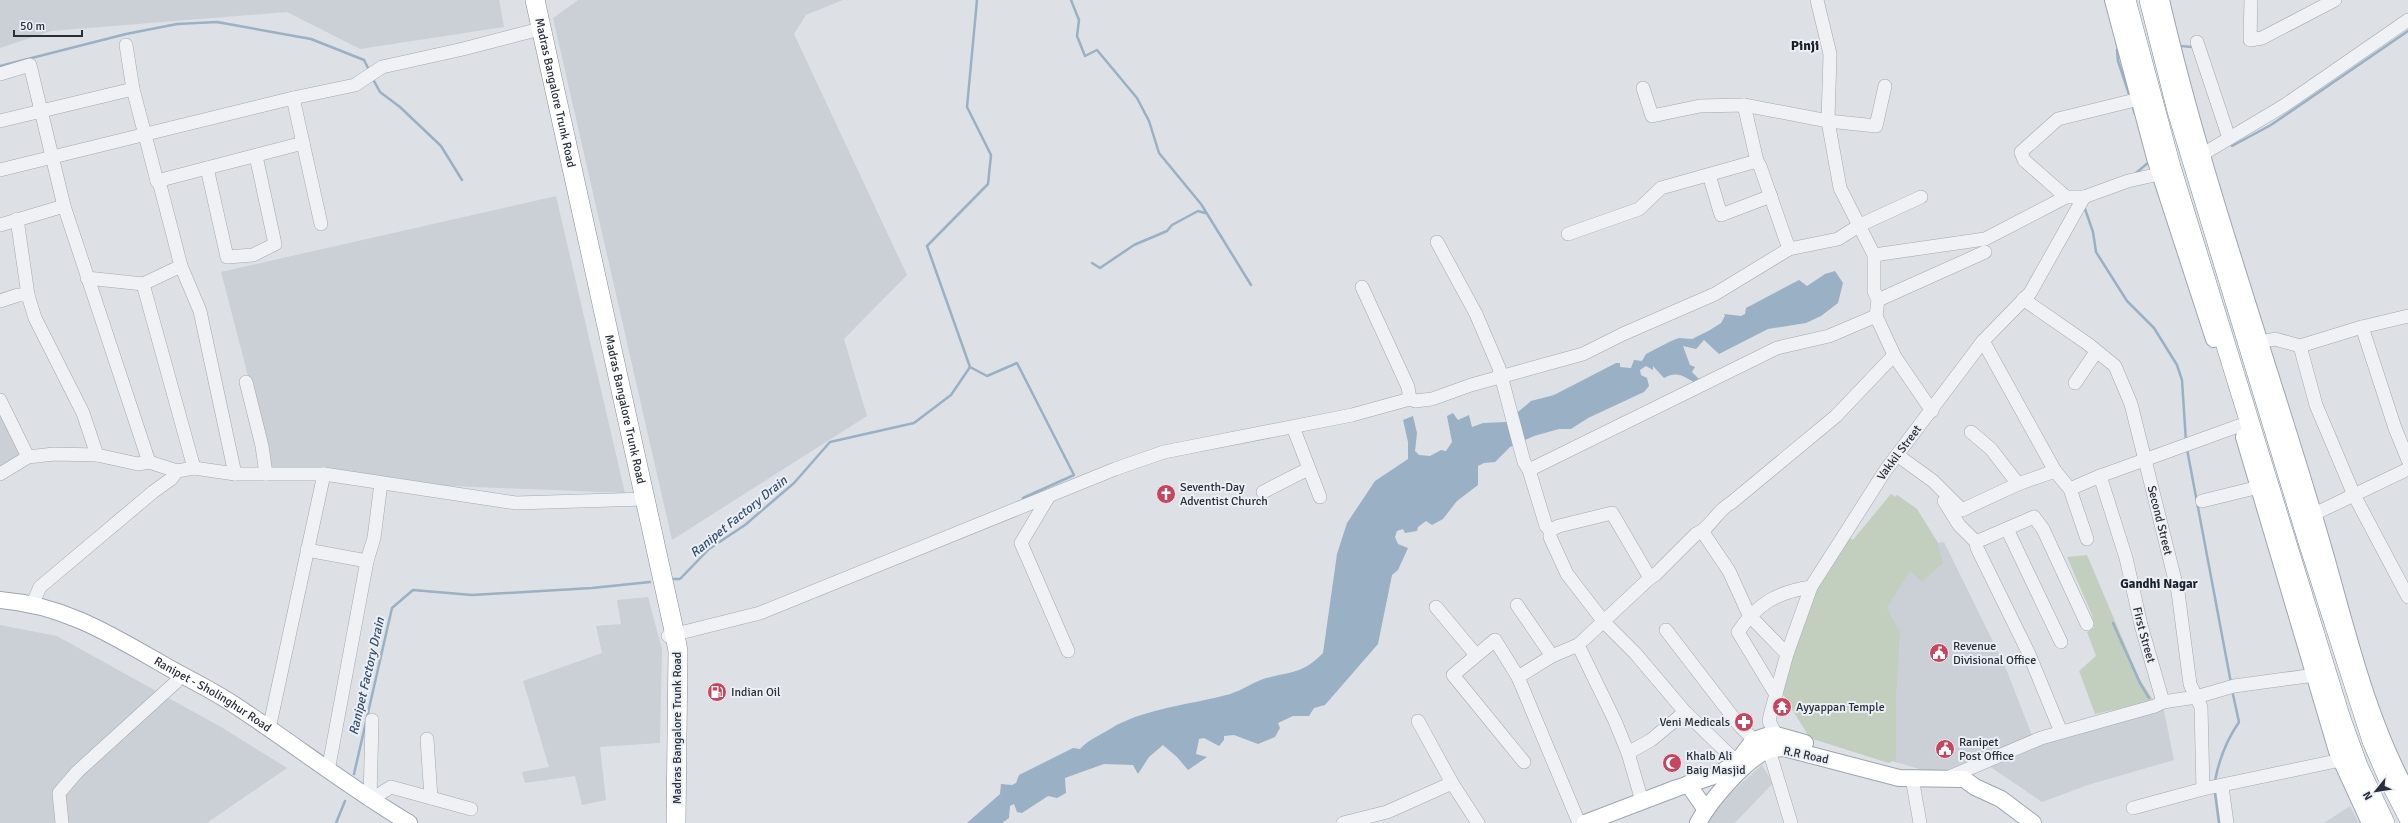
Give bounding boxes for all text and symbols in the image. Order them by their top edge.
scale bar [14,12,82,38]
street label: Madras Bangalore Trunk Road [531,17,579,169]
text: 50 m [20,19,45,34]
district label: Pinji [1791,37,1819,54]
street label: Madras Bangalore Trunk Road [601,333,648,485]
street label: Vakkil Street [1874,422,1925,483]
water label: Ranipet Factory Drain [687,472,791,561]
place label: Seventh-Day Adventist Church [1180,480,1268,509]
church icon: Seventh-Day Adventist Church [1155,483,1177,505]
street label: Second Street [2144,484,2176,557]
district label: Gandhi Nagar [2120,576,2199,592]
street label: First Street [2129,606,2158,665]
water label: Ranipet Factory Drain [346,615,389,737]
place label: Revenue Divisional Office [1953,639,2036,668]
public building icon: Revenue Divisional Office [1928,642,1950,664]
street label: Madras Bangalore Trunk Road [670,652,685,804]
street label: Ranipet - Sholinghur Road [151,654,274,736]
fuel station icon: Indian Oil [706,681,728,703]
place label: Indian Oil [731,685,781,700]
temple icon: Ayyappan Temple [1771,696,1793,718]
place label: Ayyappan Temple [1796,700,1885,715]
pharmacy icon: Veni Medicals [1733,711,1755,733]
place label: Veni Medicals [1659,715,1730,730]
place label: Ranipet Post Office [1959,735,2014,764]
public building icon: Ranipet Post Office [1934,738,1956,760]
street label: R.R Road [1782,743,1830,768]
place label: Khalb Ali Baig Masjid [1686,749,1746,778]
mosque icon: Khalb Ali Baig Masjid [1661,752,1683,774]
north arrow [2356,771,2396,811]
text: N [2360,789,2375,802]

